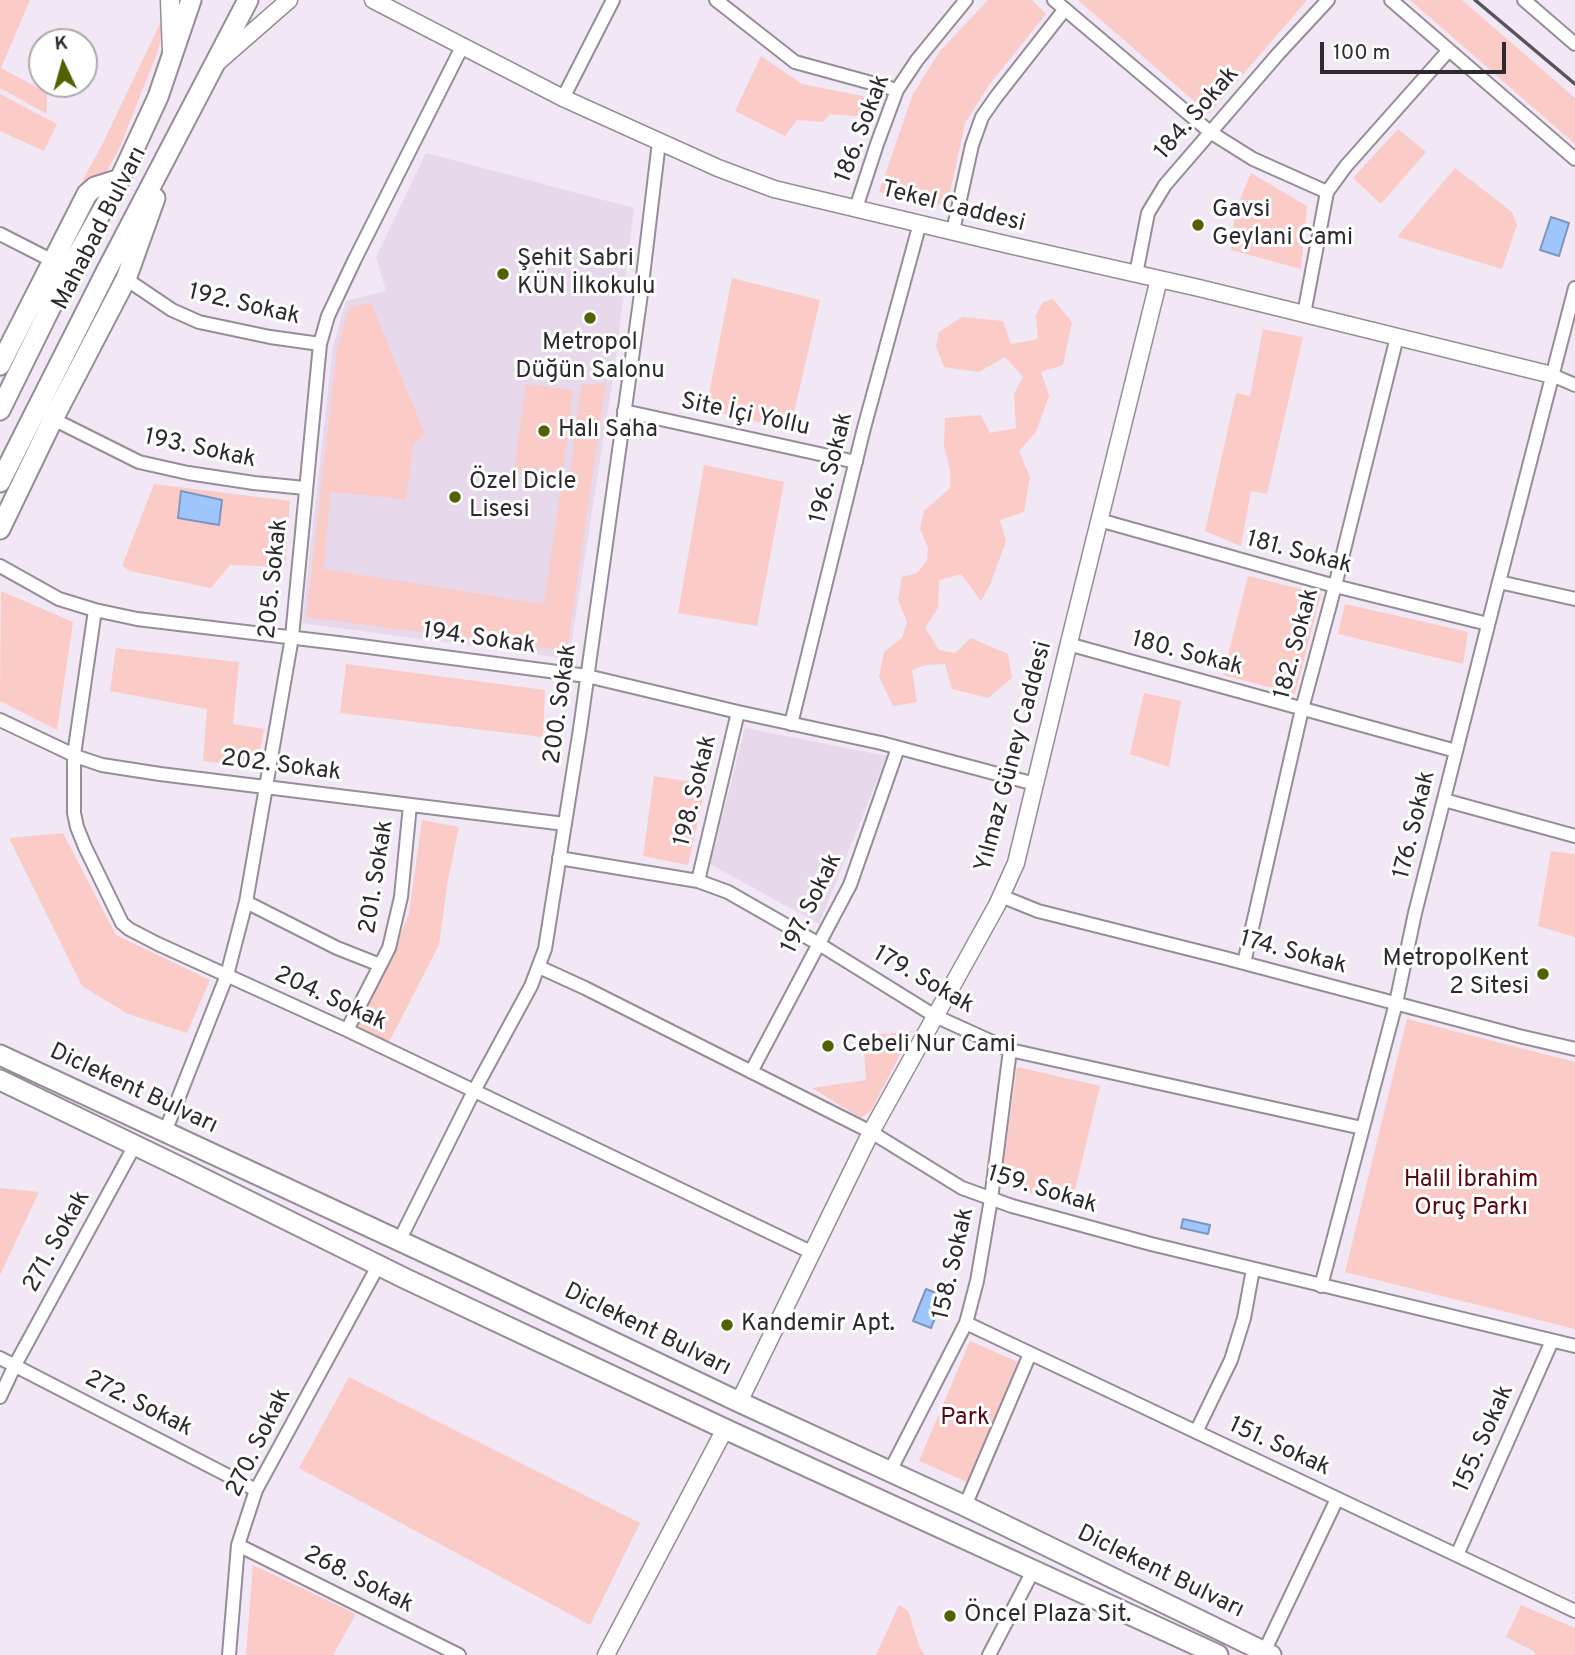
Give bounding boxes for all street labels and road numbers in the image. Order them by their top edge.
street label: 184. Sokak [1150,61,1246,167]
street label: 186. Sokak [830,71,898,187]
street label: Mahabad Bulvarı [48,143,154,315]
street label: Tekel Caddesi [878,176,1028,240]
street label: 192. Sokak [185,279,303,333]
street label: Site İçi Yollu [678,388,812,444]
street label: 196. Sokak [805,409,861,527]
street label: 193. Sokak [141,424,259,476]
street label: 205. Sokak [254,517,296,641]
street label: 181. Sokak [1243,526,1355,582]
street label: 182. Sokak [1269,585,1327,703]
street label: 194. Sokak [421,618,537,662]
street label: 180. Sokak [1128,626,1246,684]
street label: Yılmaz Güney Caddesi [970,638,1060,876]
street label: 200. Sokak [539,642,585,766]
street label: 198. Sokak [669,732,725,850]
street label: 202. Sokak [219,745,343,789]
street label: 176. Sokak [1389,768,1443,882]
street label: 201. Sokak [355,818,401,936]
street label: 197. Sokak [776,849,850,959]
street label: 174. Sokak [1236,926,1350,982]
street label: 179. Sokak [867,941,979,1021]
street label: 204. Sokak [269,961,391,1039]
street label: Diclekent Bulvarı [44,1038,222,1142]
street label: 159. Sokak [983,1161,1101,1221]
street label: 271. Sokak [18,1186,98,1298]
street label: 158. Sokak [928,1205,982,1323]
street label: Diclekent Bulvarı [559,1278,735,1384]
street label: 272. Sokak [79,1366,197,1444]
street label: 155. Sokak [1449,1381,1521,1497]
street label: 270. Sokak [221,1384,299,1502]
street label: 151. Sokak [1224,1412,1334,1484]
street label: Diclekent Bulvarı [1072,1520,1248,1626]
street label: 268. Sokak [298,1541,418,1621]

